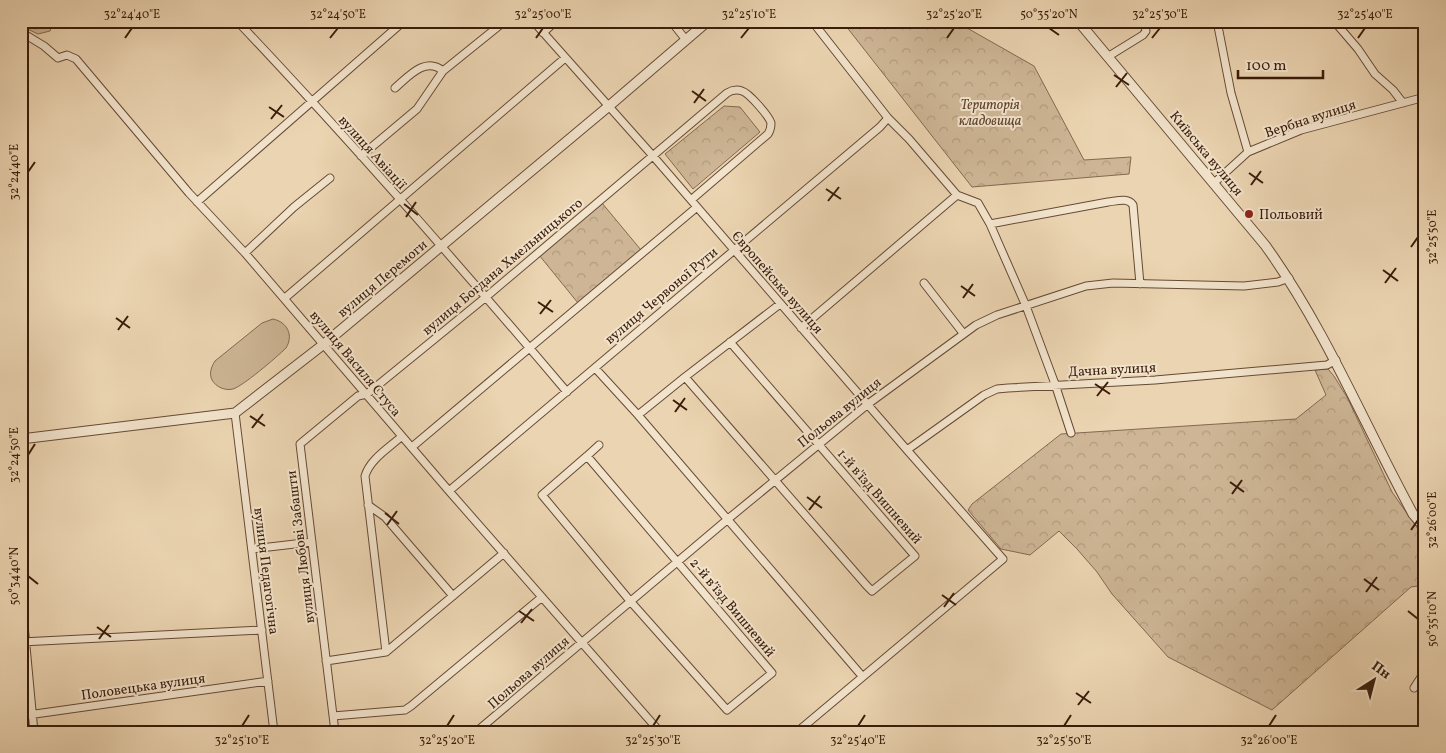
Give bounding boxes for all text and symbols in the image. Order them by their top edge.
text: 32°24'40"E [104,7,160,23]
text: 32°24'50"E [310,7,366,23]
text: 32°25'00"E [515,7,571,23]
text: 32°25'10"E [722,7,776,23]
text: 32°25'20"E [926,7,982,23]
text: 50°35'20"N [1020,7,1078,23]
text: 32°25'30"E [1132,7,1188,23]
text: 32°25'40"E [1337,7,1393,23]
scale bar [1238,48,1324,80]
text: 100 m [1246,56,1286,77]
park label: Територія кладовища [959,96,1022,131]
street label: Вербна вулиця [1262,96,1359,143]
street label: Київська вулиця [1165,107,1247,200]
street label: вулиця Авіації [333,112,410,194]
text: 32°24'40"E [7,144,23,200]
street label: вулиця Богдана Хмельницького [419,194,587,340]
place label: Польовий [1259,206,1323,225]
marker: Польовий [1243,208,1255,220]
text: 32°25'50"E [1425,209,1441,265]
street label: Європейська вулиця [727,227,827,339]
street label: вулиця Перемоги [334,236,432,322]
street label: вулиця Червоної Рути [601,243,723,349]
street label: вулиця Василя Стуса [305,307,405,421]
street label: Дачна вулиця [1068,359,1157,382]
street label: Польова вулиця [794,374,886,453]
text: 32°24'50"E [7,427,23,483]
street label: 1-й в'їзд Вишневий [832,445,926,549]
street label: вулиця Любові Забашти [283,469,320,624]
text: 32°26'00"E [1425,491,1441,549]
street label: вулиця Педагогічна [248,507,283,636]
text: 50°34'40"N [7,547,23,605]
street label: 2-й вʼїзд Вишневий [685,554,779,662]
text: 50°35'10"N [1425,591,1441,647]
street label: Польова вулиця [484,632,574,714]
north arrow [1348,656,1398,706]
text: Пн [1367,657,1394,684]
street label: Половецька вулиця [80,669,207,706]
text: 32°25'10"E [215,733,269,749]
text: 32°25'20"E [419,733,475,749]
text: 32°25'30"E [625,733,681,749]
text: 32°25'40"E [830,733,886,749]
text: 32°25'50"E [1036,733,1092,749]
text: 32°26'00"E [1240,733,1298,749]

